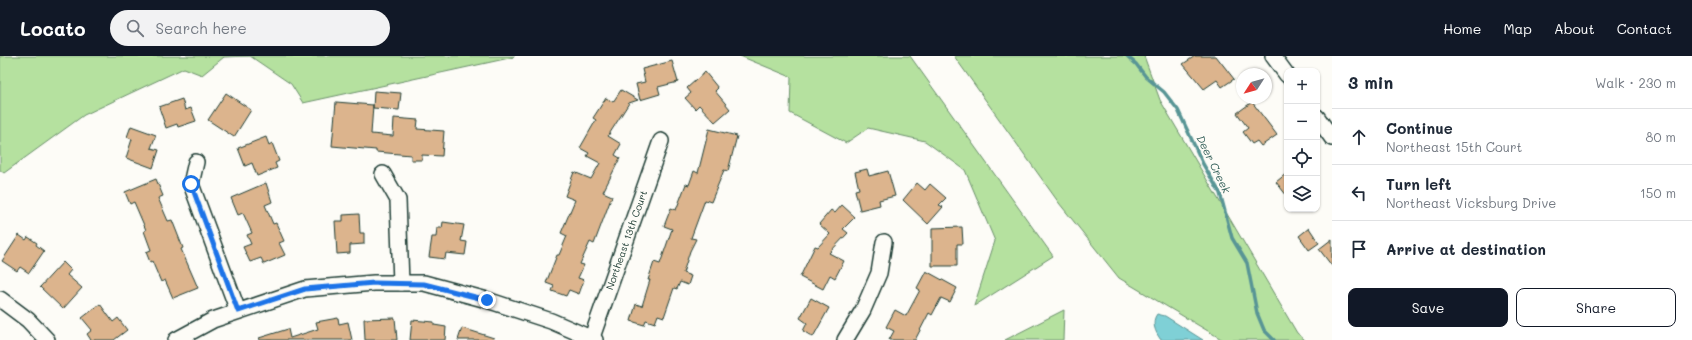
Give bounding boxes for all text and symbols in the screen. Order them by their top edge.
search box [110,10,390,46]
text: Locato [20,16,86,41]
icon: search [124,17,146,39]
text: Search here [156,18,247,38]
text: Home [1443,19,1481,38]
text: Map [1503,19,1532,38]
text: About [1554,19,1595,38]
text: Contact [1617,19,1672,38]
north arrow [1236,68,1272,104]
map controls [1284,68,1320,212]
button: + [1284,68,1320,104]
text: 3 min [1348,71,1393,93]
text: Walk · 230 m [1595,74,1676,91]
button: − [1284,104,1320,140]
text: Continue [1386,118,1453,138]
icon: ahead [1348,126,1370,148]
text: 80 m [1646,128,1676,145]
water label: Deer Creek [1193,132,1235,196]
text: Northeast 15th Court [1386,138,1522,155]
button: locate [1284,140,1320,176]
text: Turn left [1386,174,1451,194]
route start [182,175,200,193]
button: layers [1284,176,1320,212]
icon: left [1348,182,1370,204]
text: 150 m [1640,184,1676,201]
street label: Northeast 13th Court [602,188,650,292]
text: Northeast Vicksburg Drive [1386,194,1556,211]
icon: arrive [1348,238,1370,260]
text: Arrive at destination [1386,239,1546,259]
button: Save [1348,288,1508,327]
button: Share [1516,288,1676,327]
route end [478,291,496,309]

